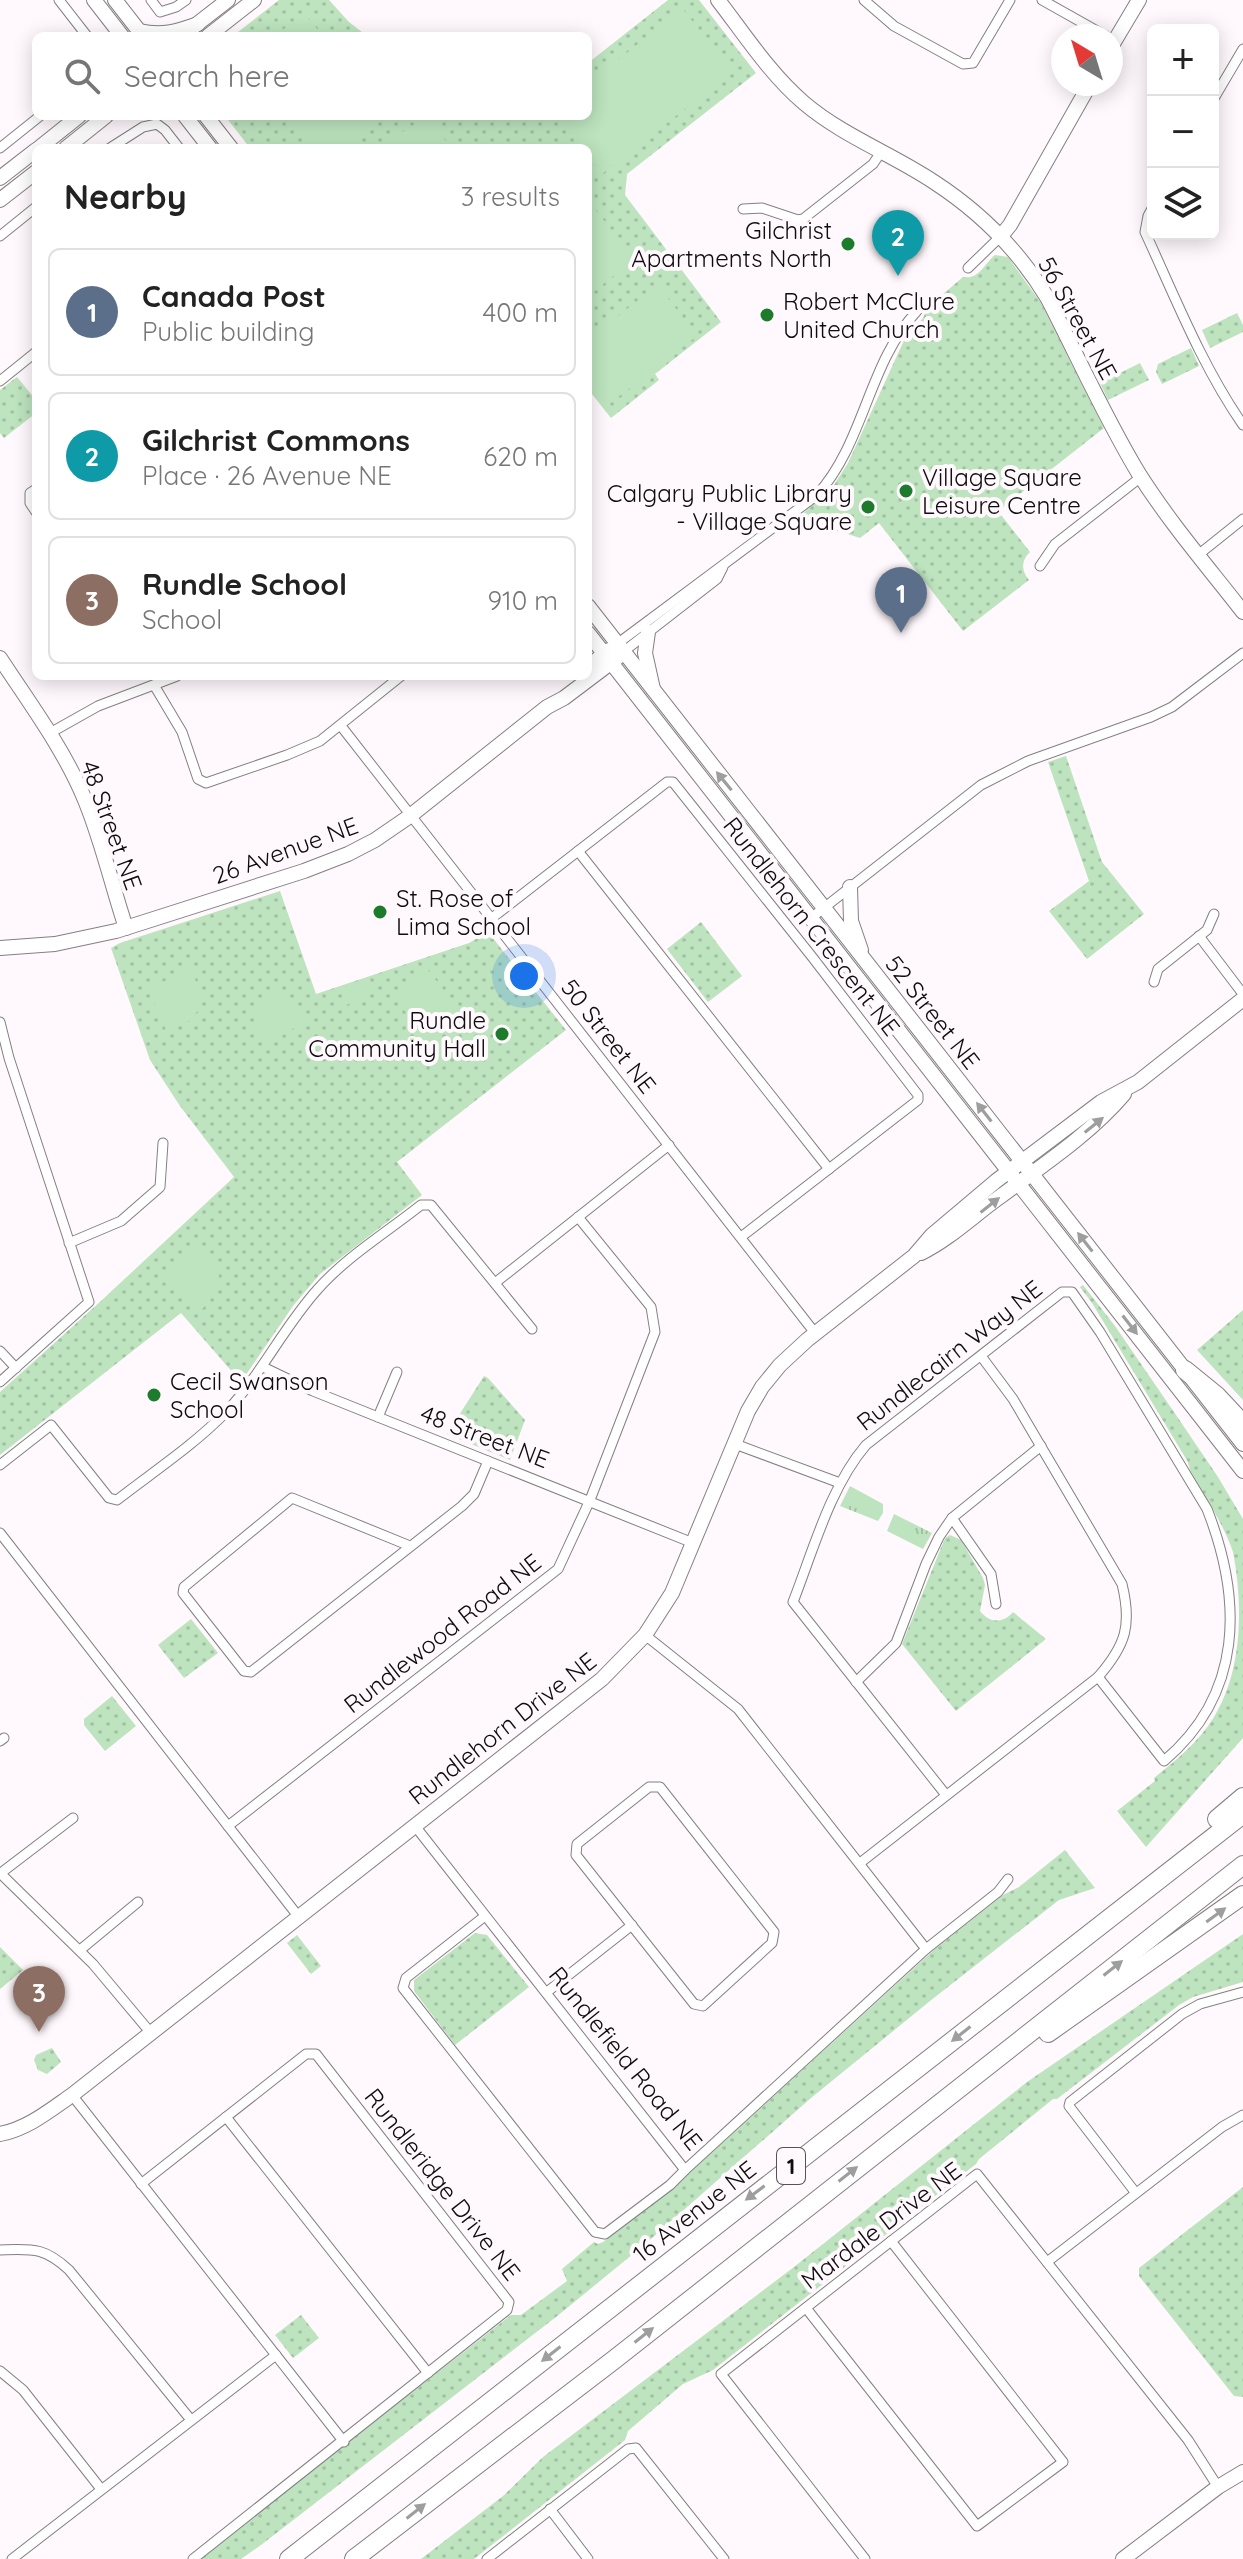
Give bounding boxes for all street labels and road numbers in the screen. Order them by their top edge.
street label: 56 Street NE [1032,251,1124,385]
street label: 48 Street NE [75,756,149,894]
street label: 26 Avenue NE [208,810,362,890]
street label: Rundlehorn Crescent NE [717,811,907,1041]
street label: 52 Street NE [879,949,987,1075]
street label: 50 Street NE [555,973,663,1099]
street label: Rundlecairn Way NE [850,1273,1048,1437]
street label: 48 Street NE [416,1398,554,1474]
street label: Rundlewood Road NE [337,1547,547,1719]
street label: Rundlehorn Drive NE [402,1645,602,1811]
street label: Rundlefield Road NE [543,1960,709,2156]
street label: Rundleridge Drive NE [359,2082,527,2286]
road number: 1 [777,2148,805,2184]
street label: 16 Avenue NE [626,2154,762,2268]
street label: Mardale Drive NE [795,2155,967,2295]

